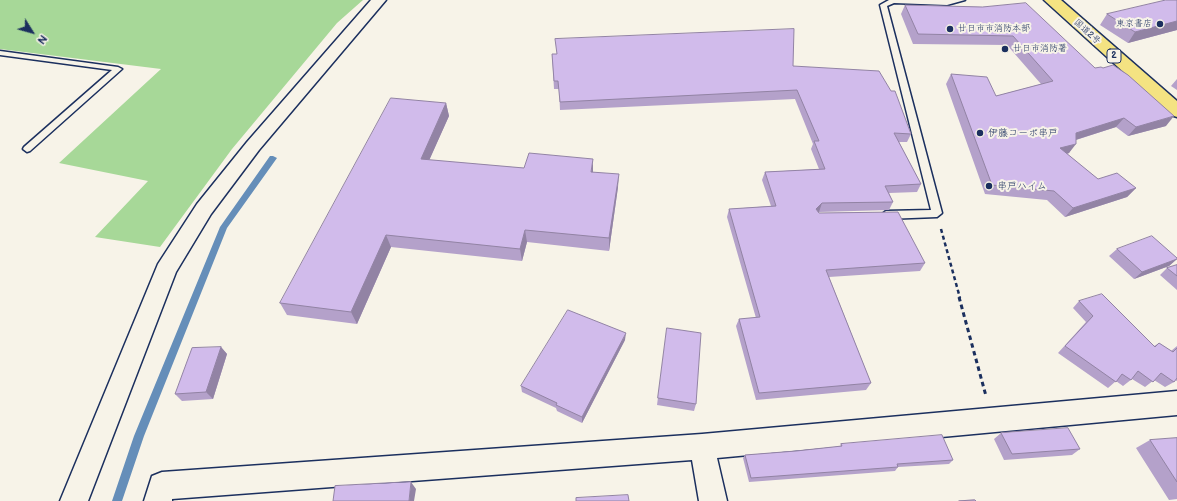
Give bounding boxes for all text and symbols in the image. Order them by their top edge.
north arrow [12,12,52,52]
street label: 国道2号 [1071,17,1103,47]
place label: 東京書店 [1116,19,1152,29]
marker: 東京書店 [1155,19,1165,29]
marker: 廿日市市消防本部 [945,24,955,34]
place label: 廿日市市消防本部 [958,24,1030,34]
text: N [34,32,50,47]
marker: 廿日市消防署 [1000,44,1010,54]
place label: 廿日市消防署 [1013,44,1067,54]
road number: 2 [1107,49,1121,63]
place label: 伊藤コーポ串戸 [988,127,1058,139]
marker: 伊藤コーポ串戸 [975,128,985,138]
place label: 串戸ハイム [997,180,1047,192]
marker: 串戸ハイム [984,181,994,191]

